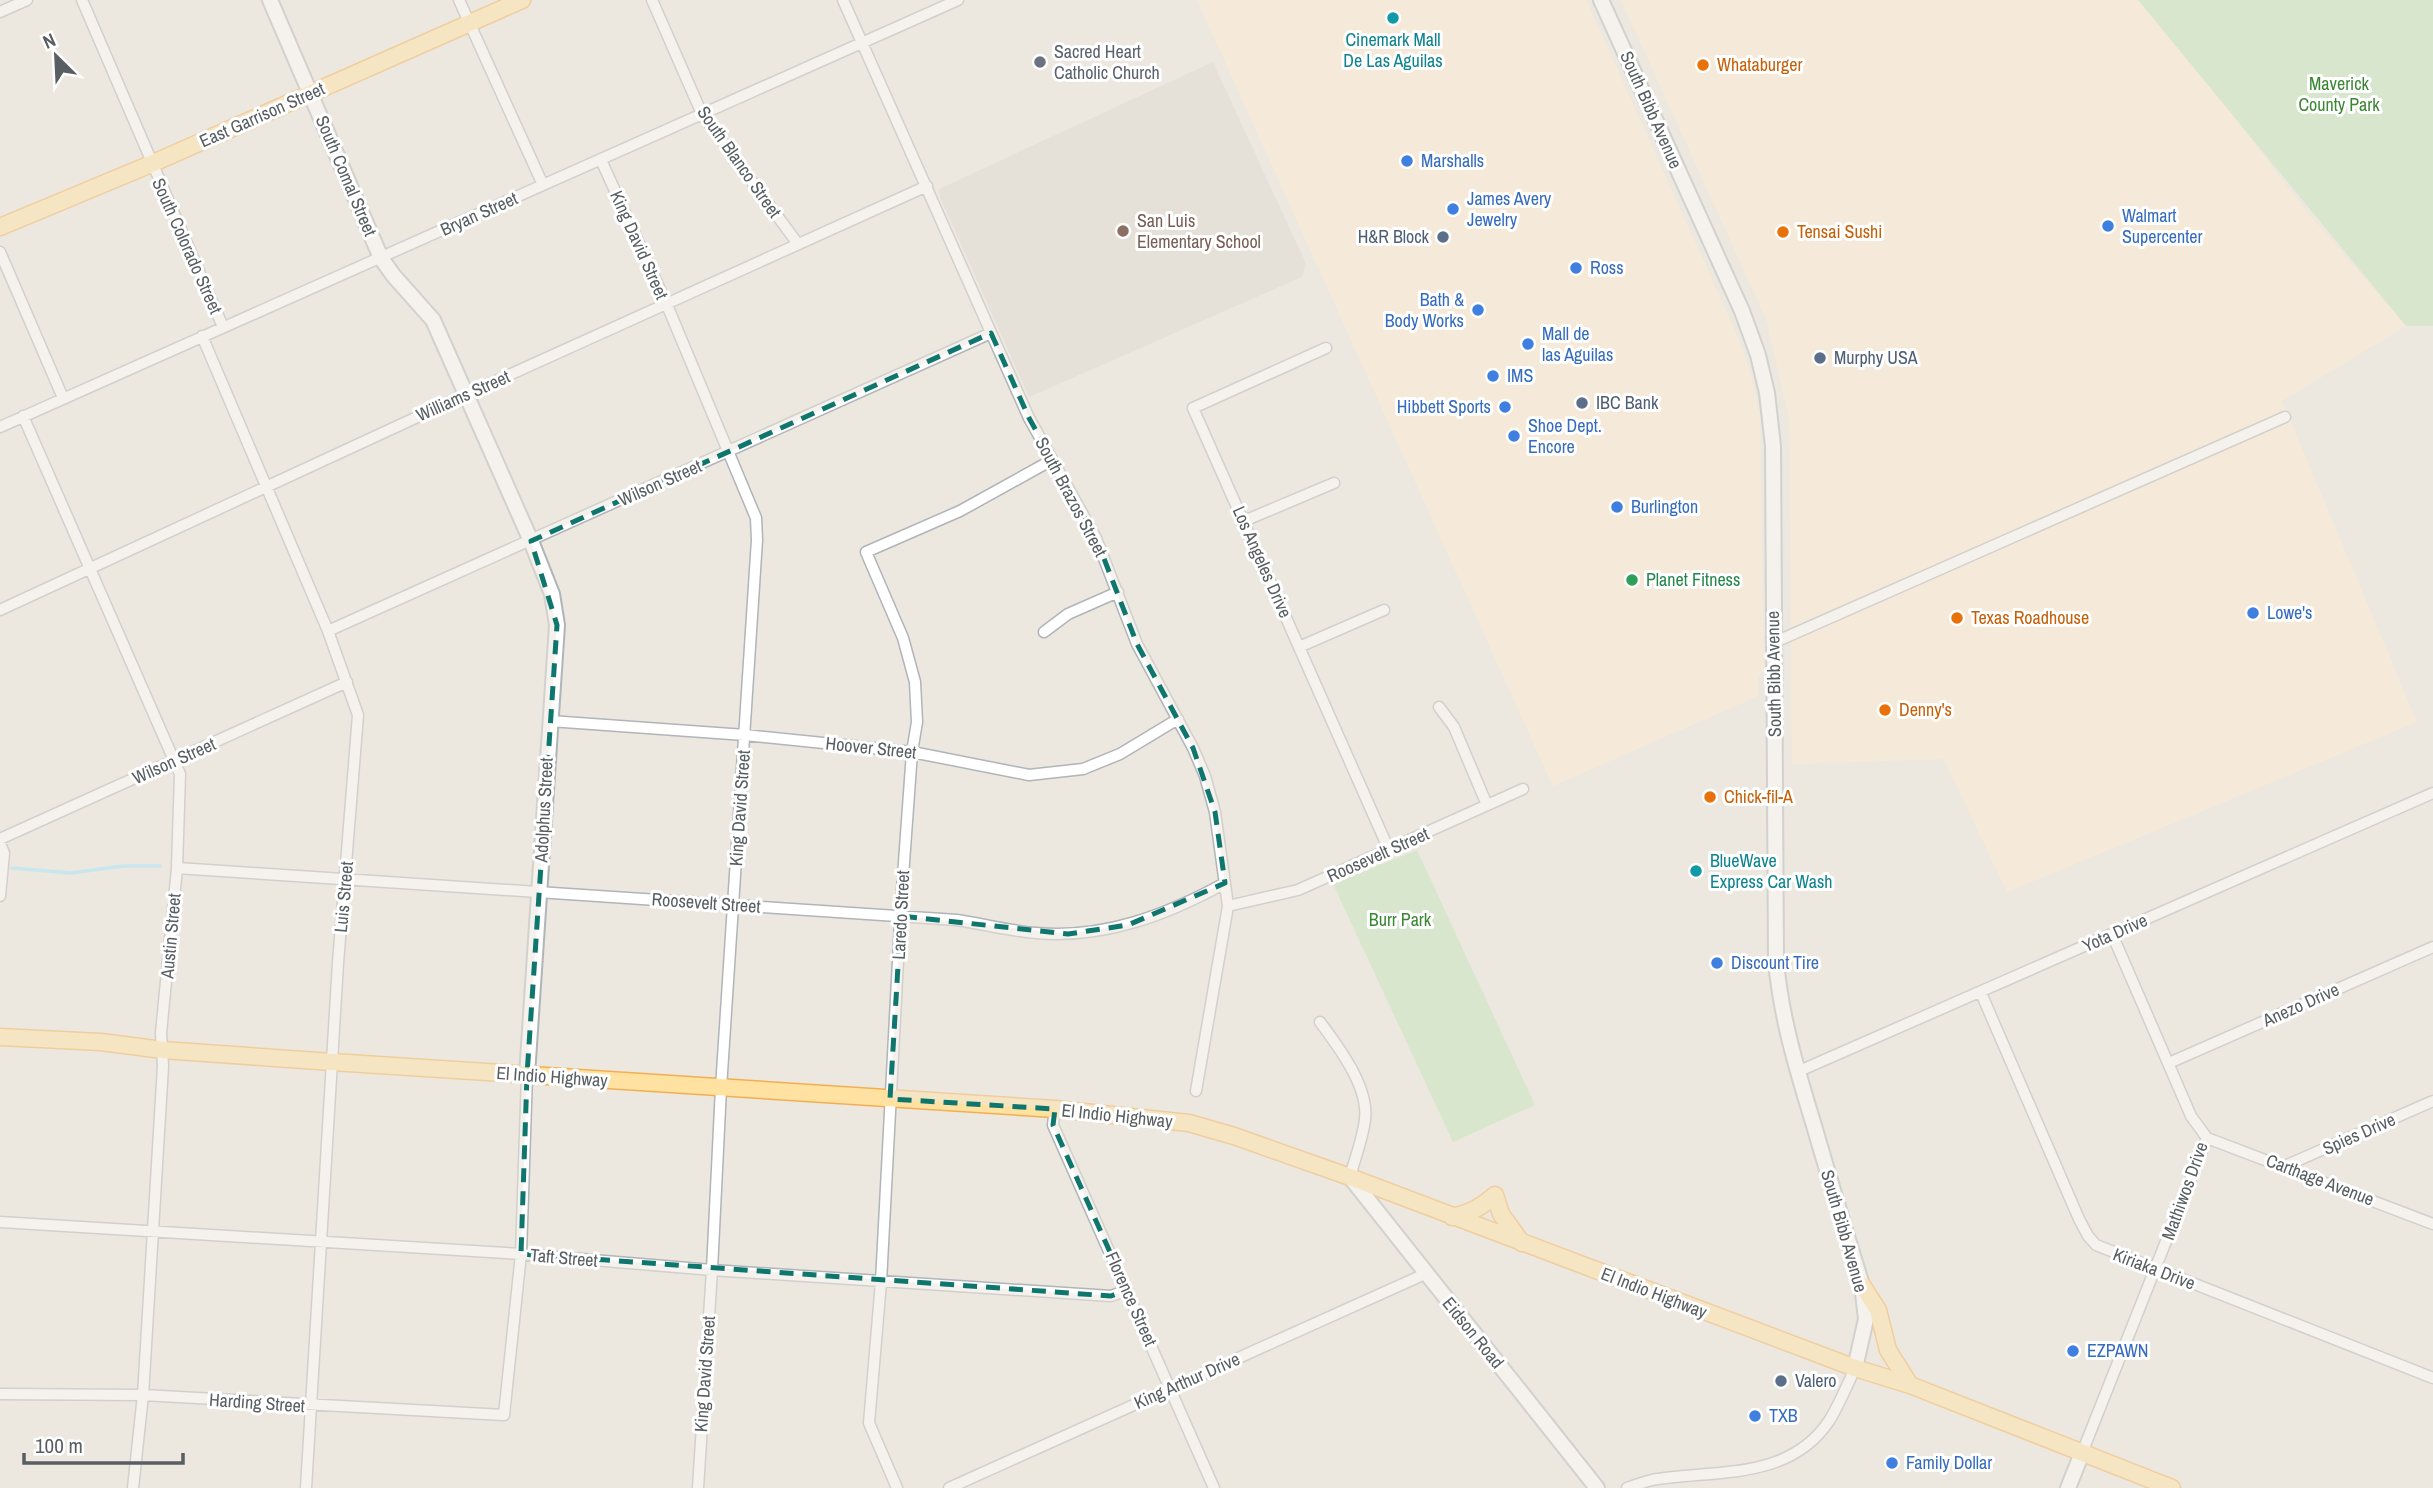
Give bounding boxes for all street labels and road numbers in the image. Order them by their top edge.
street label: South Bibb Avenue [1614,47,1689,173]
street label: East Garrison Street [195,76,328,153]
street label: South Blanco Street [692,101,787,223]
street label: South Comal Street [310,112,383,240]
street label: South Colorado Street [146,174,229,318]
street label: Bryan Street [436,185,521,242]
street label: King David Street [604,186,675,303]
street label: Williams Street [412,364,514,427]
street label: South Brazos Street [1029,433,1113,561]
street label: Wilson Street [614,453,705,512]
street label: Los Angeles Drive [1227,502,1298,622]
street label: South Bibb Avenue [1760,611,1787,737]
street label: Hoover Street [824,730,918,765]
street label: Wilson Street [128,731,219,790]
street label: King David Street [723,749,756,867]
street label: Adolphus Street [528,757,559,864]
street label: Roosevelt Street [1323,821,1433,888]
street label: Luis Street [328,860,359,934]
street label: Laredo Street [886,870,915,960]
street label: Roosevelt Street [651,886,761,919]
street label: Austin Street [154,892,187,981]
street label: Yota Drive [2078,907,2151,958]
street label: Anezo Drive [2258,977,2343,1033]
street label: El Indio Highway [496,1060,609,1093]
street label: El Indio Highway [1060,1097,1174,1134]
street label: Spies Drive [2318,1106,2399,1161]
street label: Mathiwos Drive [2155,1138,2214,1243]
street label: Carthage Avenue [2263,1147,2378,1212]
street label: South Bibb Avenue [1815,1167,1874,1295]
street label: Kiriaka Drive [2109,1241,2199,1296]
street label: Taft Street [529,1242,599,1273]
street label: Florence Street [1100,1248,1163,1350]
street label: El Indio Highway [1598,1261,1711,1324]
street label: Eidson Road [1437,1292,1510,1374]
street label: King David Street [688,1315,721,1433]
street label: King Arthur Drive [1130,1346,1244,1415]
street label: Harding Street [208,1387,306,1418]

